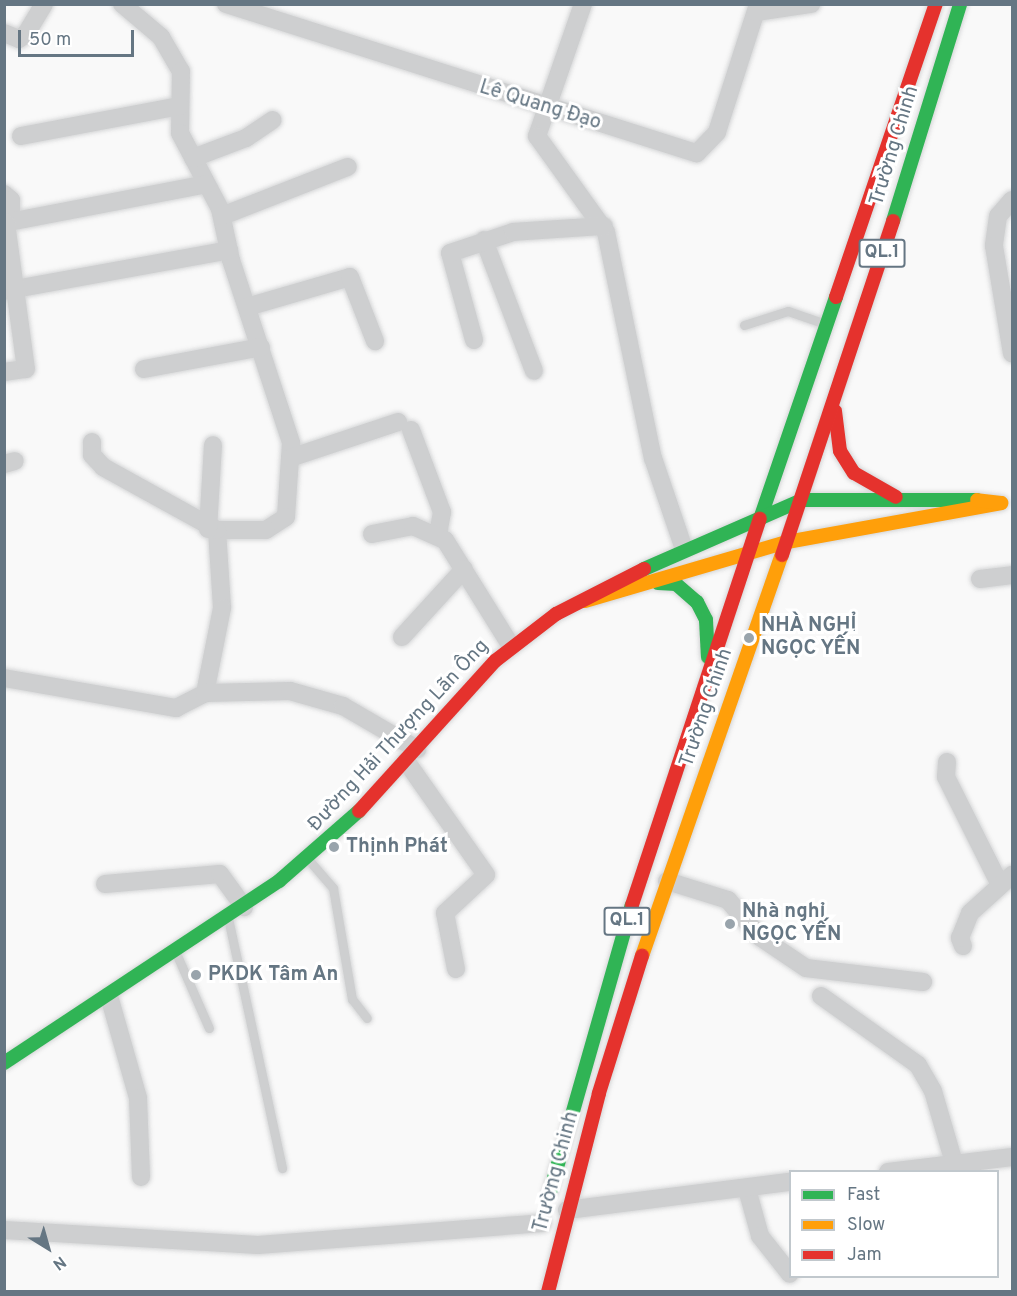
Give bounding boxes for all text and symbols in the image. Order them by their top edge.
scale bar [21,18,136,56]
text: 50 m [29,29,71,52]
street label: Lê Quang Đạo [476,76,604,136]
street label: Trường Chinh [865,83,925,209]
road number: QL.1 [858,238,906,268]
place label: NHÀ NGHỈ NGỌC YẾN [761,614,861,661]
marker: NHÀ NGHỈ NGỌC YẾN [742,631,756,645]
street label: Đường Hải Thượng Lãn Ông [303,635,495,837]
street label: Trường Chinh [675,645,739,771]
place label: Thịnh Phát [346,835,448,859]
marker: Thịnh Phát [327,840,341,854]
place label: Nhà nghỉ NGỌC YẾN [742,900,842,947]
road number: QL.1 [603,906,651,936]
marker: Nhà nghỉ NGỌC YẾN [723,917,737,931]
place label: PKDK Tâm An [208,963,339,987]
marker: PKDK Tâm An [189,968,203,982]
street label: Trường Chinh [529,1109,585,1235]
legend [789,1170,999,1278]
text: Fast [847,1184,880,1207]
text: Slow [847,1214,885,1237]
north arrow [18,1218,78,1278]
text: Jam [847,1244,882,1267]
text: N [48,1251,69,1274]

